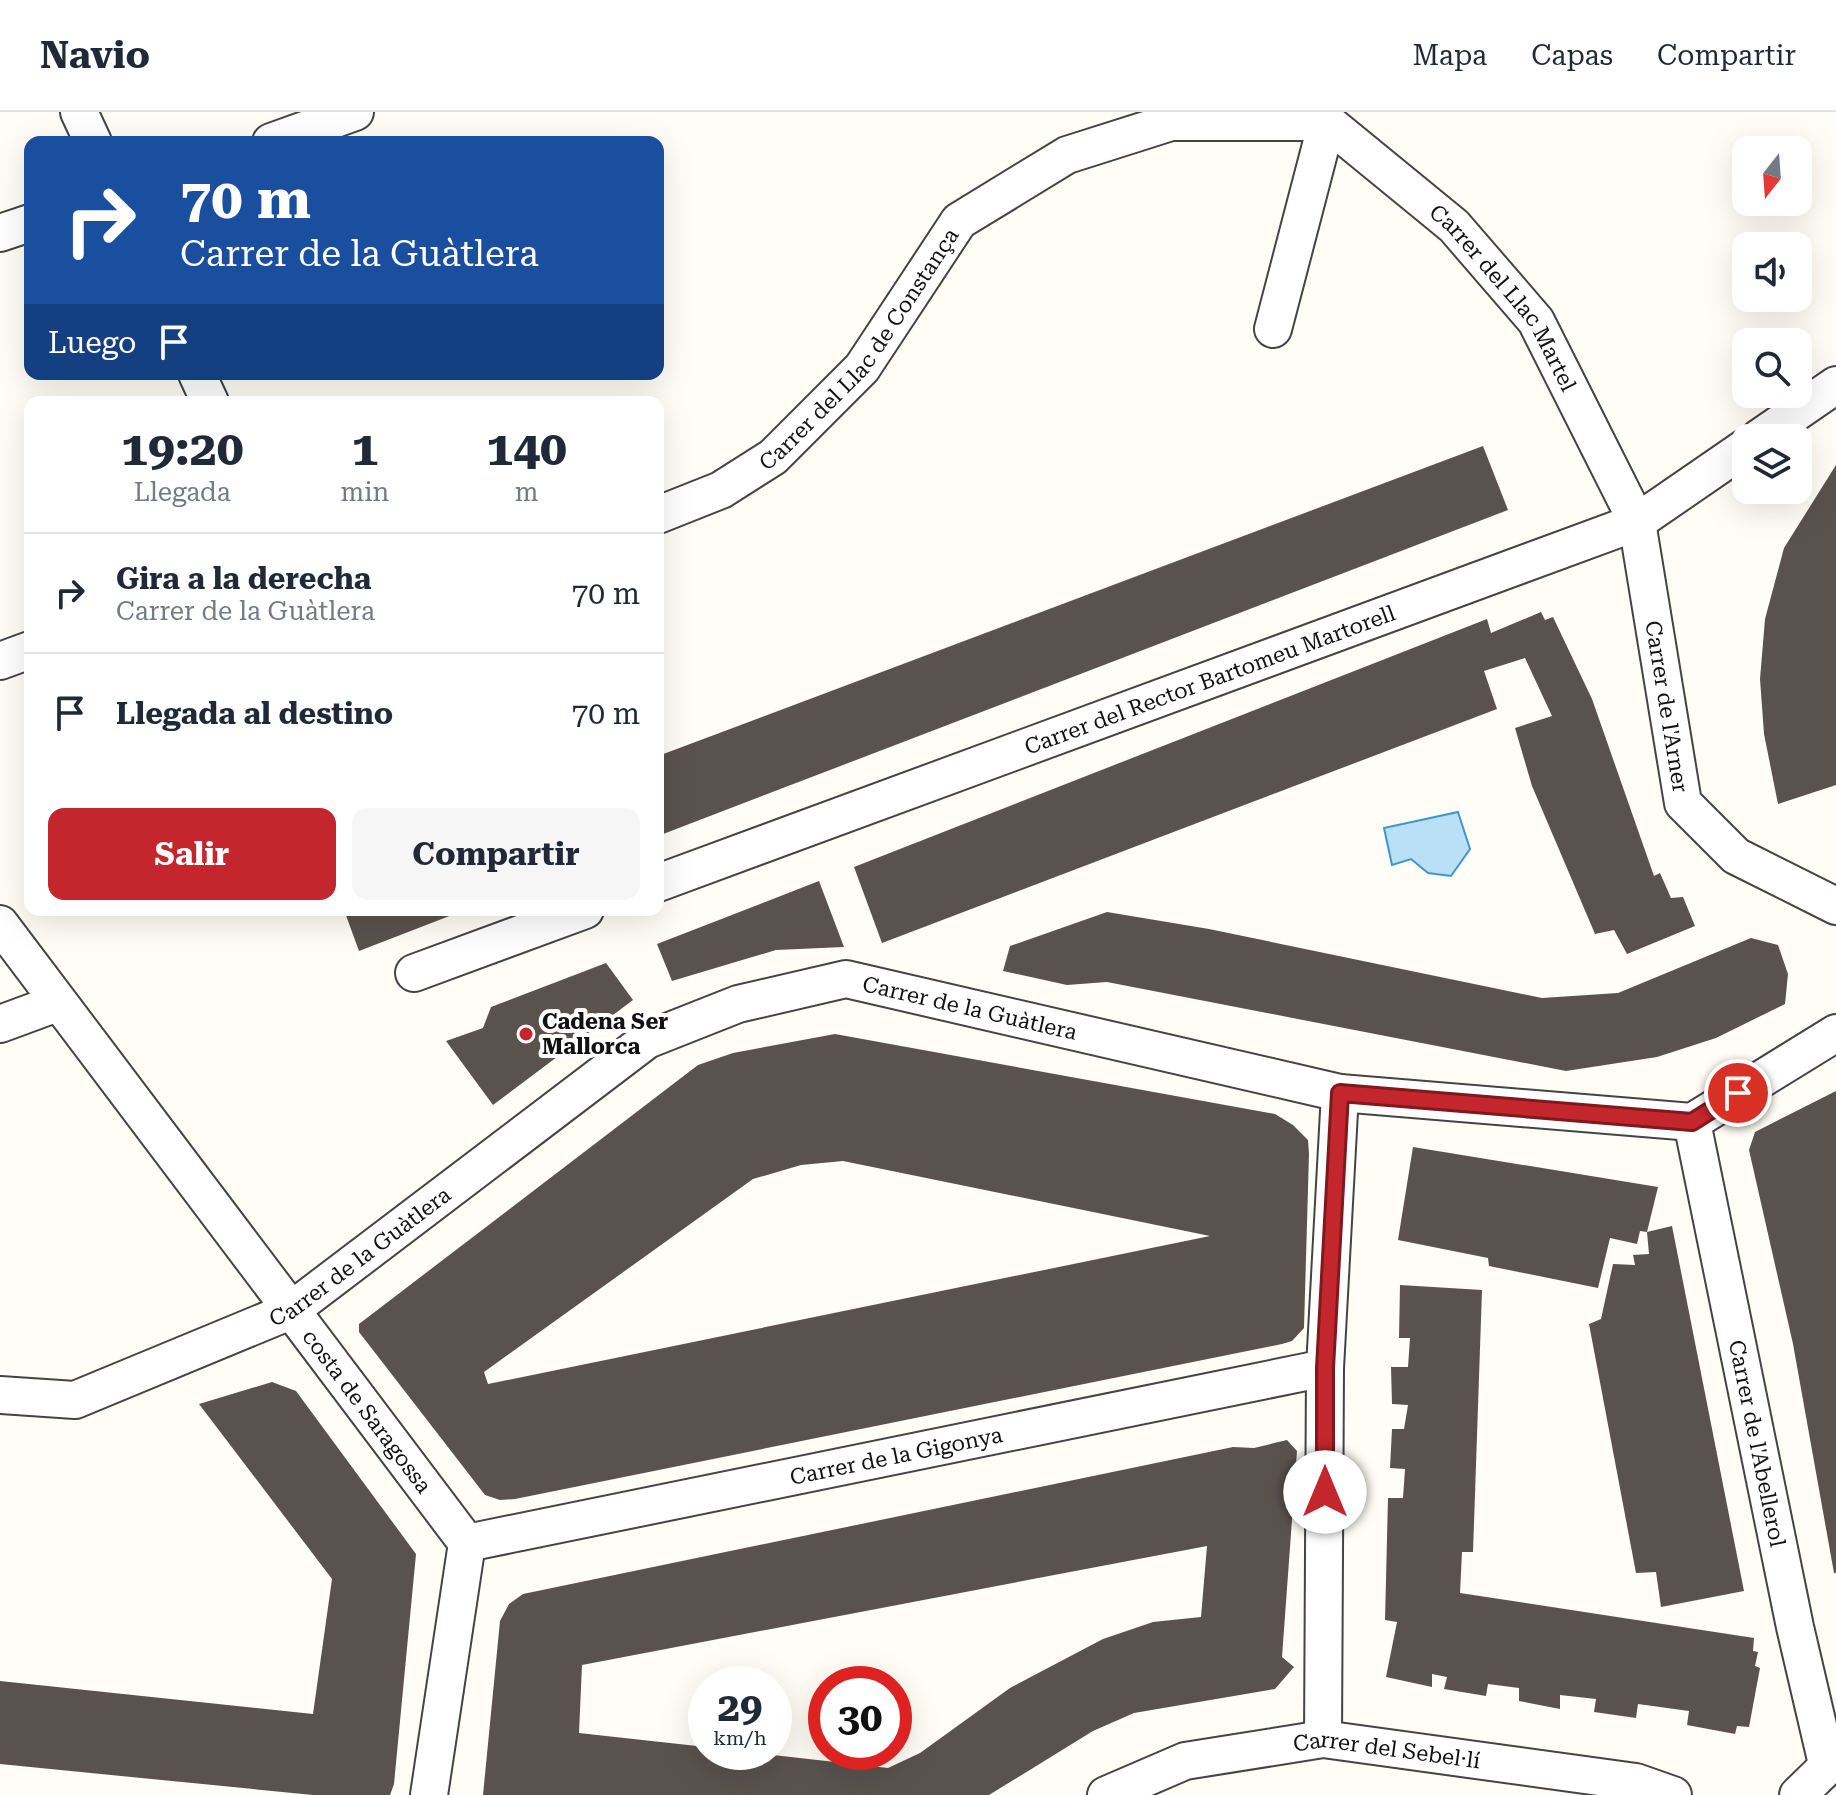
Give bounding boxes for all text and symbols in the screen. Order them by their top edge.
text: Navio [40,33,150,77]
text: Mapa [1412,39,1487,72]
text: Capas [1531,39,1613,72]
text: Compartir [1657,39,1796,72]
north arrow [1732,136,1812,216]
map controls [1732,136,1812,504]
text: 70 m [180,166,311,232]
icon: right [48,168,152,272]
street label: Carrer del Llac Martel [1425,199,1582,395]
street label: Carrer del Llac de Constança [755,223,964,475]
button: sound [1732,232,1812,312]
text: Carrer de la Guàtlera [180,233,539,275]
icon: arrive [152,320,196,364]
text: Luego [48,325,136,360]
button: search [1732,328,1812,408]
text: 19:20 [121,421,244,477]
text: 1 [351,421,378,477]
text: 140 [486,421,567,477]
button: layers [1732,424,1812,504]
text: Llegada [134,477,231,507]
text: min [341,477,389,507]
text: m [515,477,539,507]
text: Gira a la derecha [116,561,371,596]
icon: right [48,571,92,615]
text: 70 m [571,576,640,611]
text: Carrer de la Guàtlera [116,596,375,626]
street label: Carrer del Rector Bartomeu Martorell [1021,600,1399,759]
street label: Carrer de l'Arner [1641,619,1694,794]
icon: arrive [48,691,92,735]
text: Llegada al destino [116,696,393,731]
text: 70 m [571,696,640,731]
button: Salir [48,808,336,900]
button: Compartir [352,808,640,900]
street label: Carrer de la Guàtlera [860,971,1080,1044]
place label: Cadena Ser Mallorca [542,1009,668,1059]
marker: Cadena Ser Mallorca [517,1025,535,1043]
pin [1704,1059,1772,1127]
icon: arrive [1716,1071,1760,1115]
street label: Carrer de la Guàtlera [265,1181,455,1331]
street label: costa de Saragossa [298,1324,437,1498]
street label: Carrer de l'Abellerol [1724,1338,1791,1549]
street label: Carrer de la Gigonya [788,1422,1005,1489]
position arrow [1283,1450,1367,1534]
speed limit sign: 30 [808,1666,912,1770]
text: 29 [718,1684,762,1731]
text: km/h [713,1726,767,1750]
street label: Carrer del Sebel·lí [1291,1726,1482,1773]

